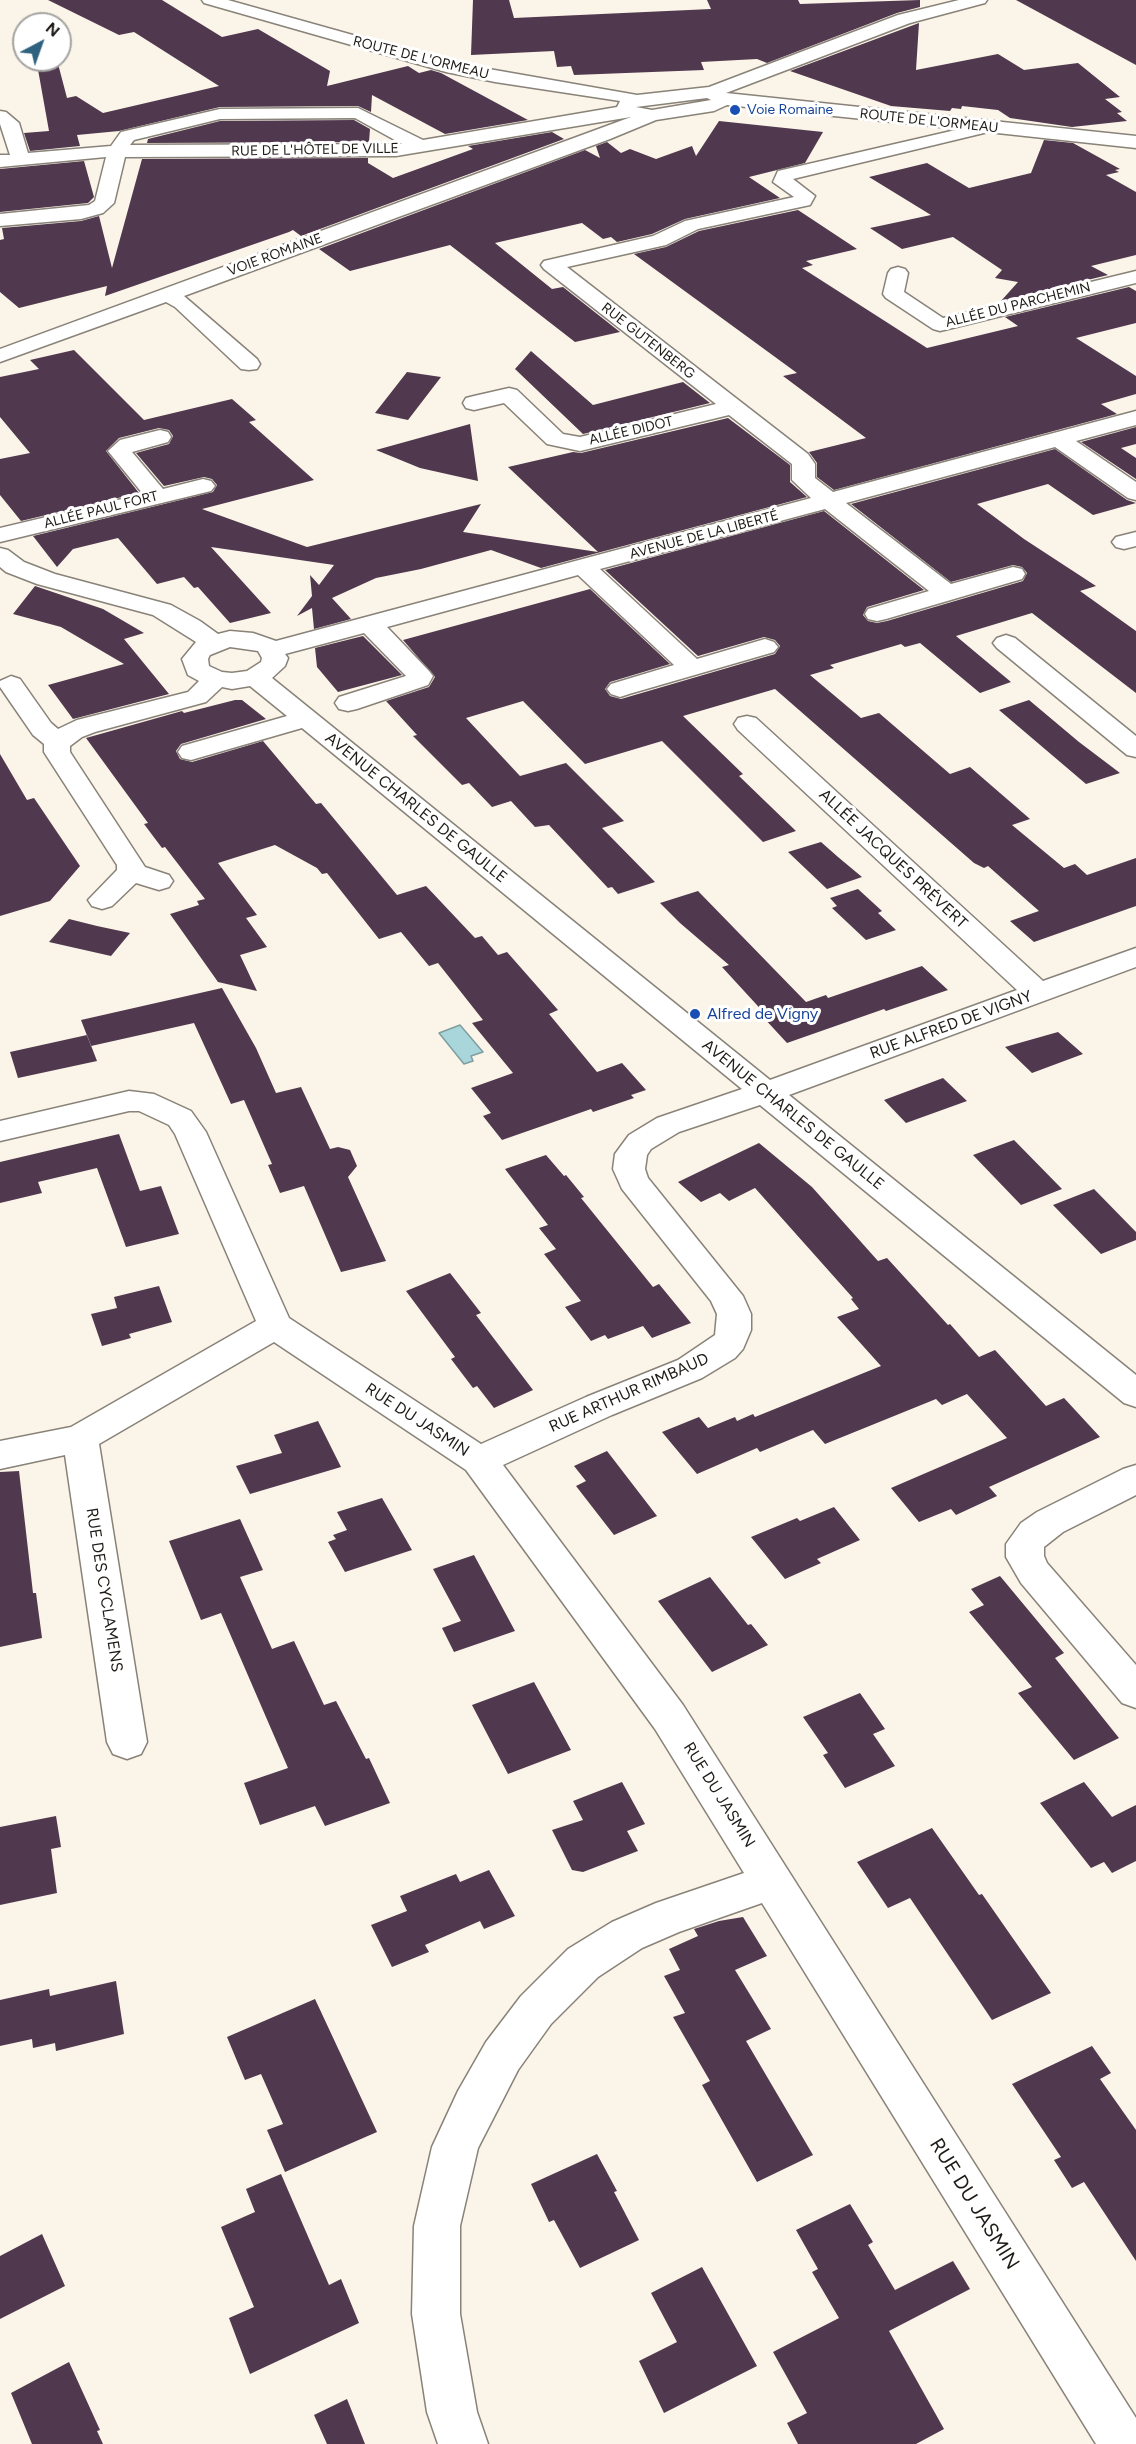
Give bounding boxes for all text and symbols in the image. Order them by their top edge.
north arrow [12,12,72,72]
text: N [42,18,64,41]
street label: ROUTE DE L'ORMEAU [351,33,491,83]
place label: Voie Romaine [747,102,833,118]
marker: Voie Romaine [728,103,742,117]
street label: ROUTE DE L'ORMEAU [859,105,999,137]
street label: RUE DE L'HÔTEL DE VILLE [231,140,399,160]
street label: VOIE ROMAINE [225,230,325,280]
street label: ALLÉE DU PARCHEMIN [944,279,1092,331]
street label: RUE GUTENBERG [598,299,698,383]
street label: ALLÉE DIDOT [587,413,675,449]
street label: ALLÉE PAUL FORT [42,488,160,532]
street label: AVENUE DE LA LIBERTÉ [628,507,780,563]
street label: AVENUE CHARLES DE GAULLE [321,729,511,887]
street label: ALLÉE JACQUES PRÉVERT [815,785,971,933]
street label: RUE ALFRED DE VIGNY [867,987,1035,1063]
place label: Alfred de Vigny [707,1004,818,1024]
marker: Alfred de Vigny [688,1007,702,1021]
street label: AVENUE CHARLES DE GAULLE [698,1036,888,1194]
street label: RUE ARTHUR RIMBAUD [546,1349,712,1437]
street label: RUE DU JASMIN [361,1379,473,1461]
street label: RUE DES CYCLAMENS [82,1506,126,1674]
street label: RUE DU JASMIN [679,1739,759,1851]
street label: RUE DU JASMIN [924,2134,1024,2274]

